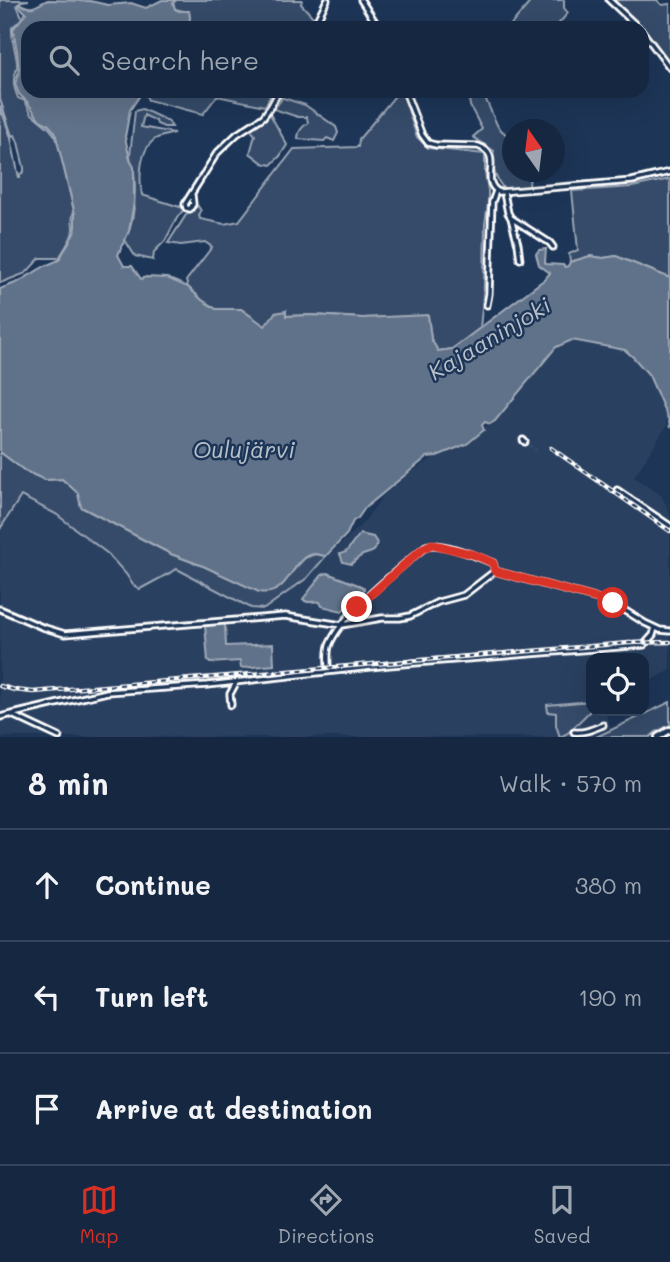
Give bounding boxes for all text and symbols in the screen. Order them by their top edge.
search box [21,21,649,98]
icon: search [45,41,83,79]
text: Search here [101,43,259,77]
north arrow [502,119,565,182]
water label: Kajaaninjoki [422,290,556,386]
water label: Oulujärvi [193,434,295,464]
route start [597,587,628,618]
route end [341,591,372,622]
map controls [586,653,649,716]
button: locate [586,653,649,716]
text: 8 min [28,763,109,803]
text: Walk · 570 m [499,768,642,798]
icon: ahead [28,866,66,904]
text: Continue [95,868,211,902]
text: 380 m [575,870,642,900]
icon: left [28,978,66,1016]
text: Turn left [95,980,208,1014]
text: 190 m [578,982,642,1012]
icon: arrive [28,1090,66,1128]
text: Arrive at destination [95,1092,372,1126]
tab: Map [80,1181,118,1248]
tab: Directions [278,1181,374,1248]
tab: Saved [534,1181,590,1248]

